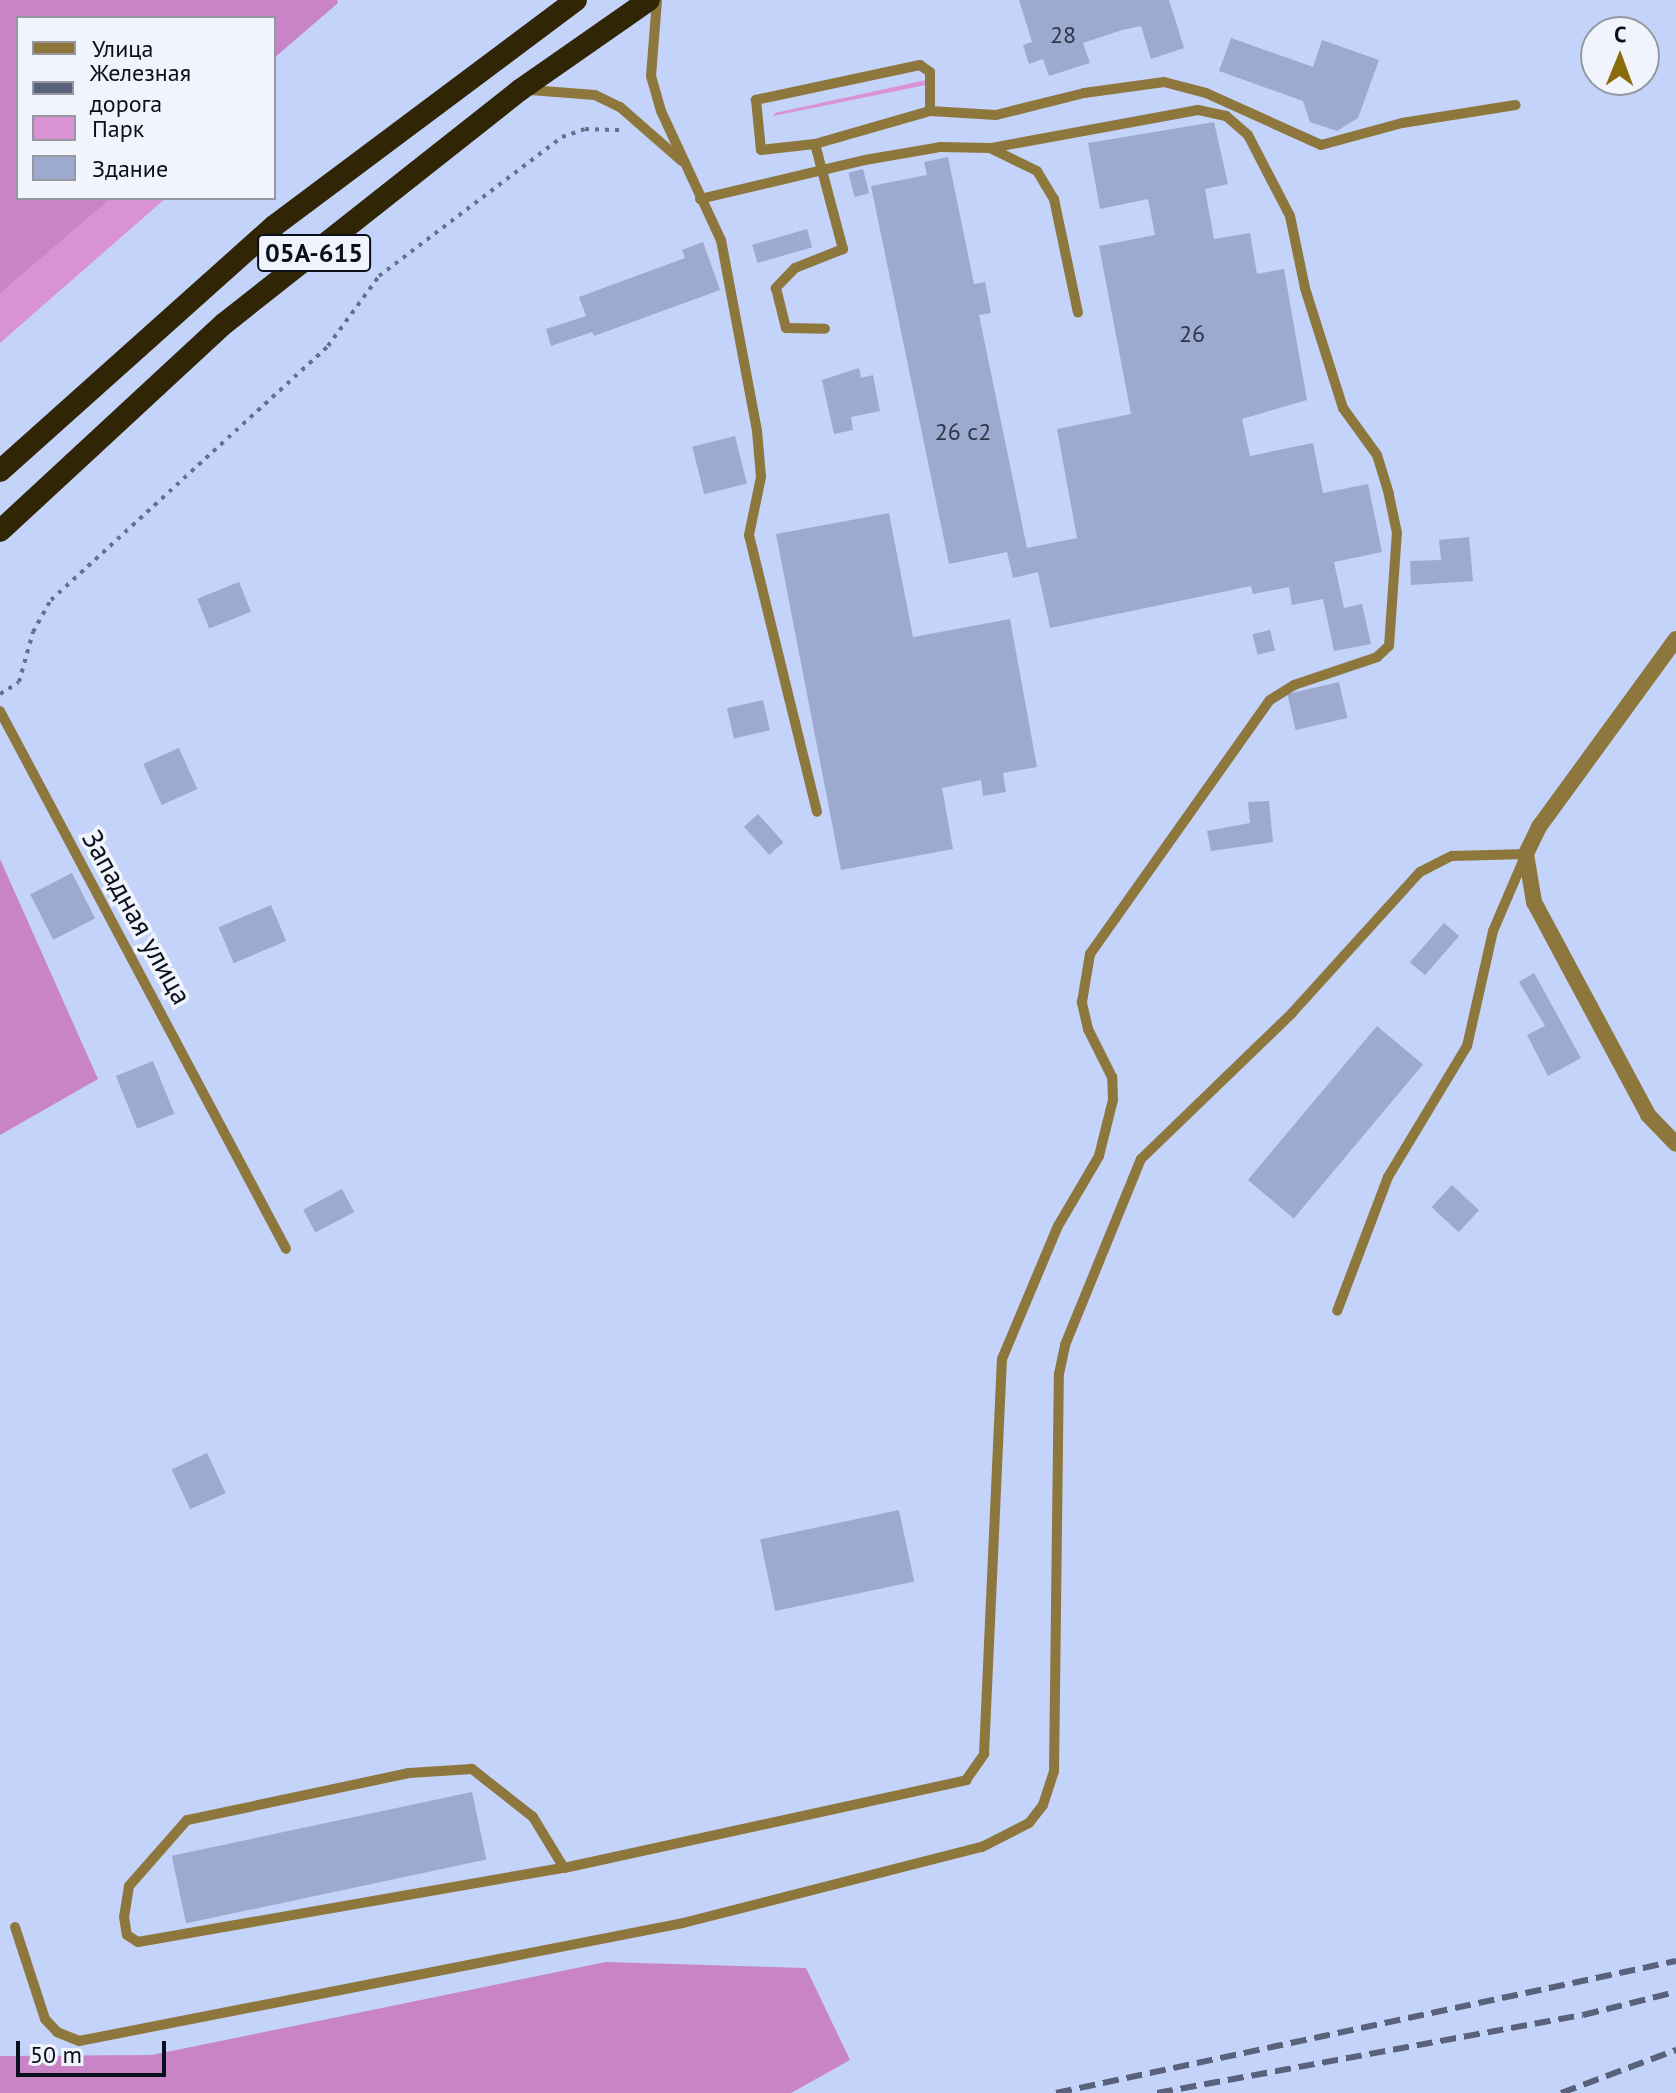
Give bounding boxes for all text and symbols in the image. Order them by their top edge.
legend [16,16,276,200]
north arrow [1580,16,1660,96]
text: С [1614,20,1627,48]
house number: 28 [1050,21,1076,49]
text: Улица [92,33,153,64]
text: Железная дорога [90,57,191,119]
text: Парк [92,113,144,144]
text: Здание [92,153,168,184]
road number: 05А-615 [256,231,372,275]
house number: 26 [1179,320,1205,348]
house number: 26 с2 [935,418,991,446]
street label: Западная улица [75,824,199,1010]
scale bar [20,2025,170,2075]
text: 50 m [30,2039,82,2070]

